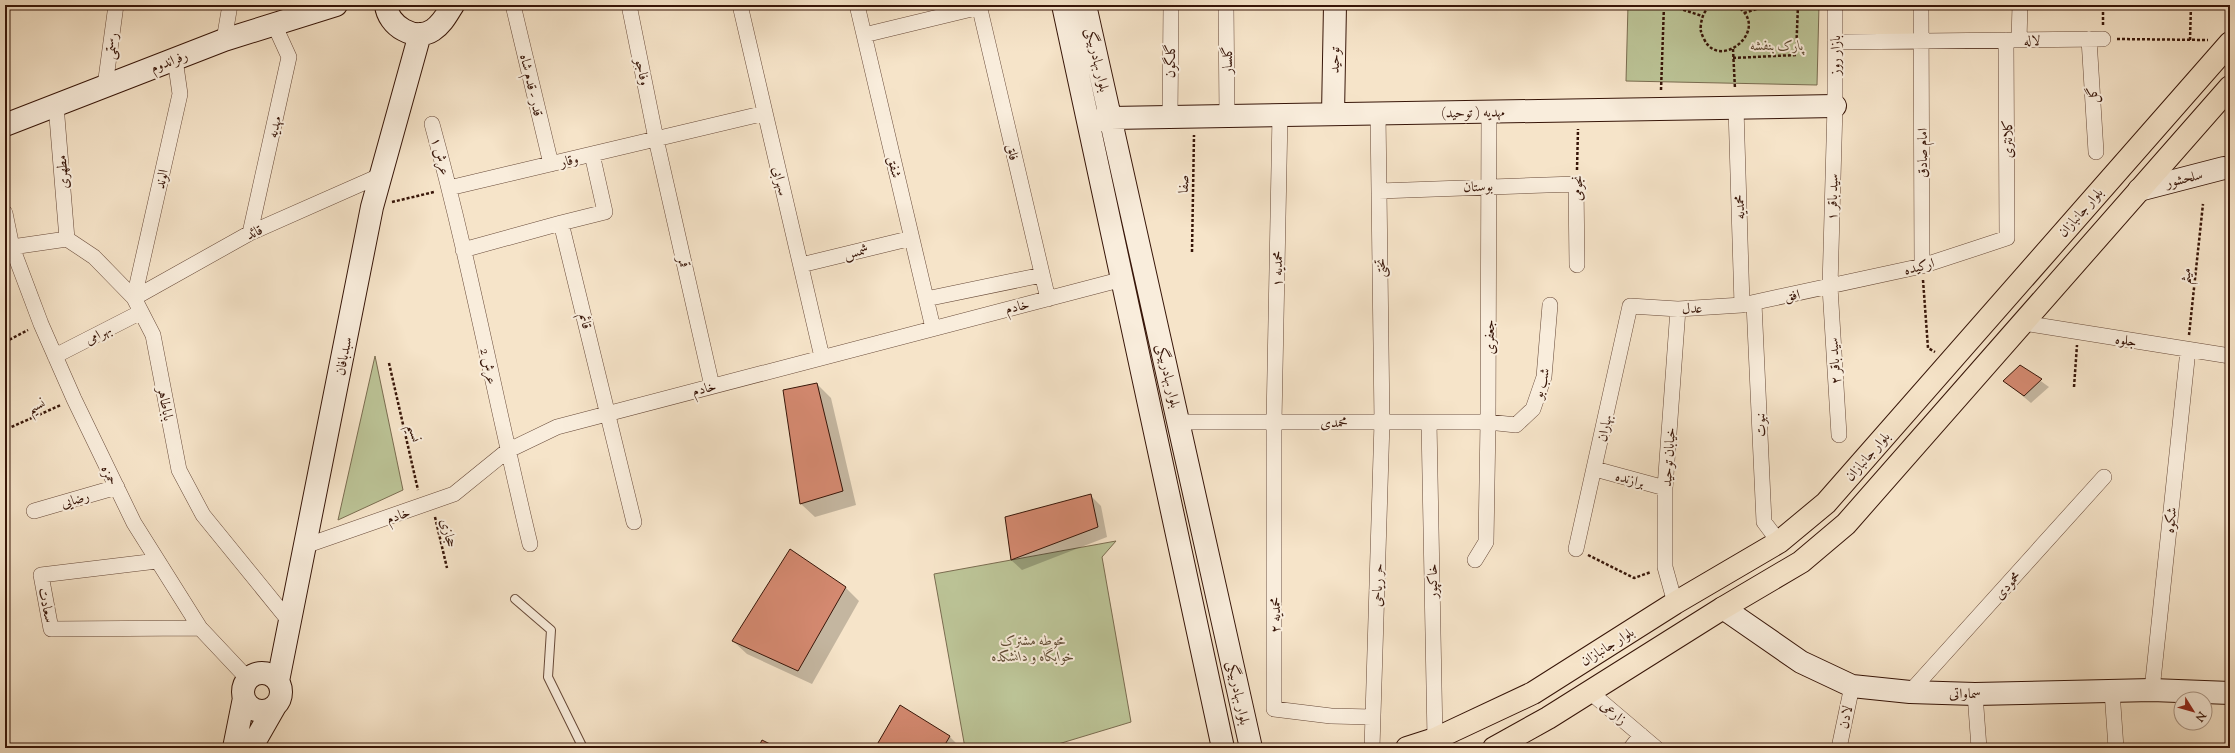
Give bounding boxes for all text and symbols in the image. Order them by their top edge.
street label: بلوار بهادربیگی [1079,26,1113,95]
street label: رستمی [101,32,125,61]
street label: لاله [2024,32,2041,52]
street label: بازار روز [1827,35,1847,77]
park label: پارک بنفشه [1750,37,1805,57]
street label: گلگون [1161,44,1182,78]
street label: گلسار [1219,46,1239,76]
street label: توحید [1326,46,1346,74]
street label: رفراندوم [148,47,192,80]
street label: قدر - قدم شاه [512,52,547,119]
street label: وفاجو [628,55,654,88]
street label: گل [2084,86,2104,104]
street label: مهدیه ( توحید) [1441,103,1505,125]
street label: مهدیه [264,115,288,140]
street label: کلانتری [1999,120,2019,158]
street label: امام صادق [1914,128,1935,178]
street label: عرش ۱ [424,135,454,178]
street label: فلق [999,142,1023,163]
street label: وقار [556,150,581,174]
street label: مطهری [53,154,75,190]
street label: شفق [881,155,905,180]
street label: سهرابی [766,165,792,198]
street label: سلحشور [2162,166,2205,195]
street label: الوند [151,168,175,191]
street label: سید باقر ۱ [1823,173,1845,221]
street label: صفا [1175,175,1195,193]
street label: نجومی [1569,175,1589,201]
street label: بوستان [1463,177,1494,199]
street label: بلوار جانبازان [2054,184,2109,243]
street label: محمدیه [1731,194,1751,220]
street label: قائد [243,221,267,246]
street label: شمس [842,240,871,265]
street label: محمدیه ۱ [1269,251,1289,287]
street label: قمر [671,253,693,270]
street label: ارکیده [1902,254,1937,282]
street label: تختی [1372,258,1392,278]
street label: میثم [2176,267,2200,286]
street label: افق [1783,286,1802,308]
street label: خادم [1003,295,1032,322]
street label: عدل [1681,299,1703,321]
street label: قائم [571,311,596,332]
street label: جعفری [1481,319,1501,355]
street label: بهرامی [82,321,116,351]
street label: جلوه [2113,330,2138,354]
street label: سبدبافان [331,335,359,378]
street label: سید باقر ۲ [1824,337,1848,385]
street label: بلوار بهادربیگی [1150,342,1184,411]
street label: عرش 2 [473,346,501,386]
street label: شب بو [1529,366,1557,403]
street label: خادم [690,377,719,404]
street label: باباطاهر [151,384,177,423]
street label: نسیم [25,394,50,421]
street label: نبوت [1751,412,1773,437]
street label: بهاران [1593,413,1619,444]
street label: محمدی [1320,414,1348,434]
street label: نسیم [399,423,425,445]
street label: خیابان توحید [1658,427,1682,487]
street label: بلوار جانبازان [1841,428,1896,487]
street label: حمزه [95,462,122,489]
street label: برازنده [1613,467,1647,495]
street label: رضایی [59,487,92,515]
street label: خادم [384,503,414,531]
street label: شکوه [2161,506,2183,534]
street label: حجازی [434,517,460,550]
street label: حر ریاحی [1368,563,1390,607]
street label: خاکپور [1424,563,1444,601]
street label: محمودی [1990,568,2027,605]
street label: سعادت [32,586,59,625]
street label: محمدیه ۲ [1267,597,1287,633]
street label: بلوار جانبازان [1577,623,1639,672]
park label: محوطه مشترک خوابگاه و دانشکده [991,632,1075,668]
street label: بلوار بهادربیگی [1220,659,1254,728]
street label: سماواتی [1949,685,1981,705]
north arrow [2173,691,2213,731]
street label: زارعی [1595,696,1630,731]
street label: لادن [1835,704,1859,731]
text: N [2191,707,2210,725]

